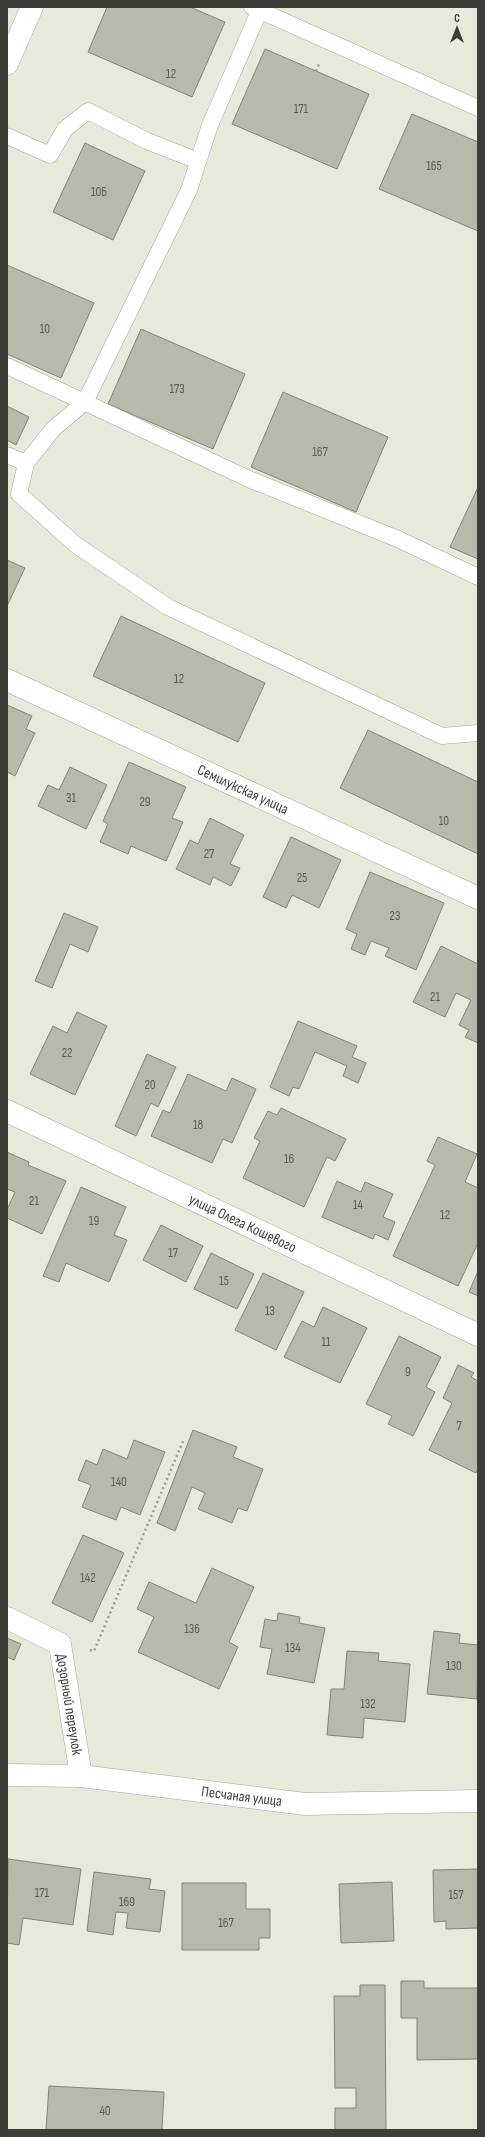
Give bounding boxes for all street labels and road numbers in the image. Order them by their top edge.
street label: Семилукская улица [194,760,292,819]
street label: улица Олега Кошевого [186,1189,300,1257]
street label: Дозорный переулок [52,1652,87,1757]
street label: Песчаная улица [200,1782,283,1811]

